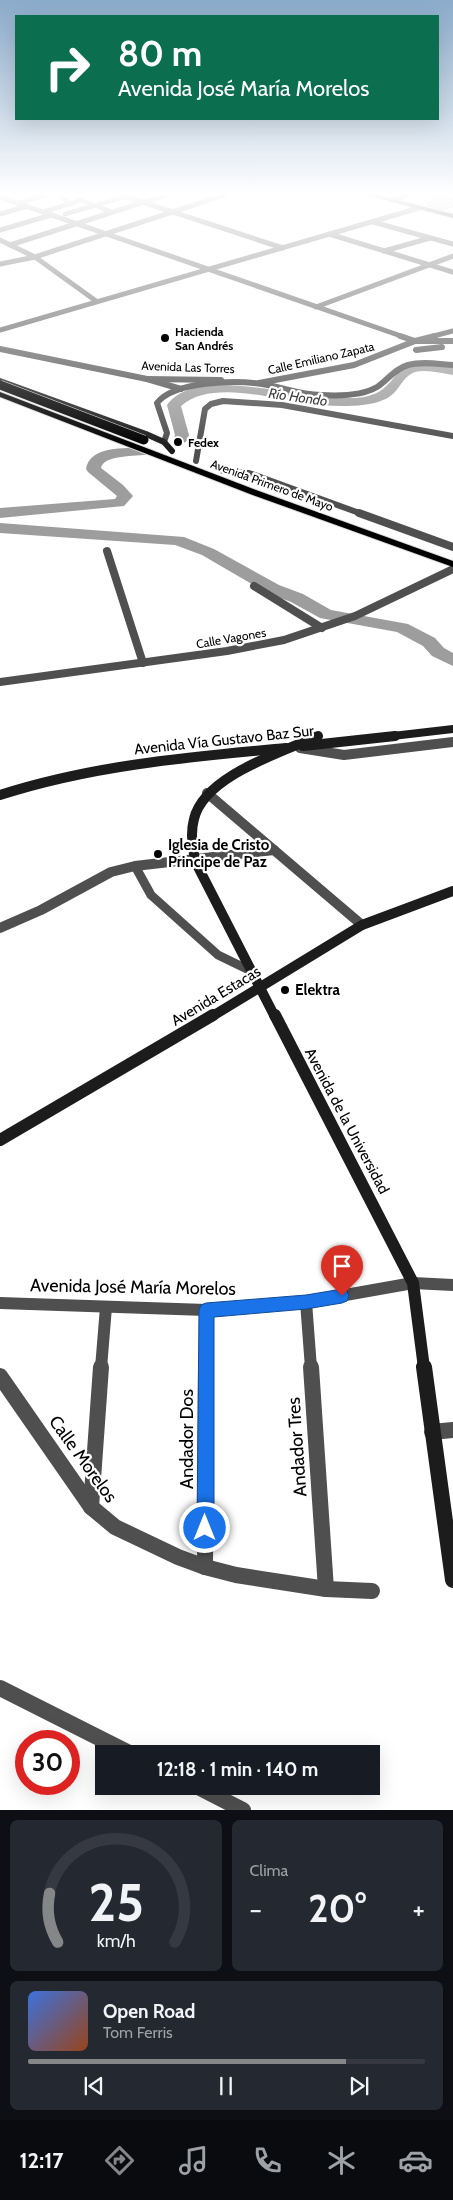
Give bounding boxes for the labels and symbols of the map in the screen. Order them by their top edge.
place label: Hacienda San Andrés [175,324,233,353]
marker: Hacienda San Andrés [159,332,171,344]
street label: Calle Emiliano Zapata [266,338,376,378]
street label: Avenida Las Torres [141,358,235,376]
water label: Río Hondo [267,384,329,410]
place label: Fedex [188,435,219,450]
marker: Fedex [172,436,184,448]
street label: Avenida Primero de Mayo [209,456,336,514]
street label: Calle Vagones [195,624,267,652]
street label: Avenida Vía Gustavo Baz Sur [133,722,315,758]
place label: Iglesia de Cristo Principe de Paz [168,836,270,871]
marker: Iglesia de Cristo Principe de Paz [152,848,164,860]
street label: Avenida Estacas [168,962,264,1030]
place label: Elektra [295,981,340,999]
marker: Elektra [279,984,291,996]
street label: Avenida de la Universidad [301,1045,393,1197]
pin [321,1245,363,1296]
street label: Avenida José María Morelos [30,1274,236,1300]
street label: Andador Dos [176,1389,198,1489]
street label: Andador Tres [283,1397,311,1497]
street label: Calle Morelos [44,1411,122,1507]
position arrow [178,1501,230,1553]
speed limit sign: 30 [15,1730,80,1795]

